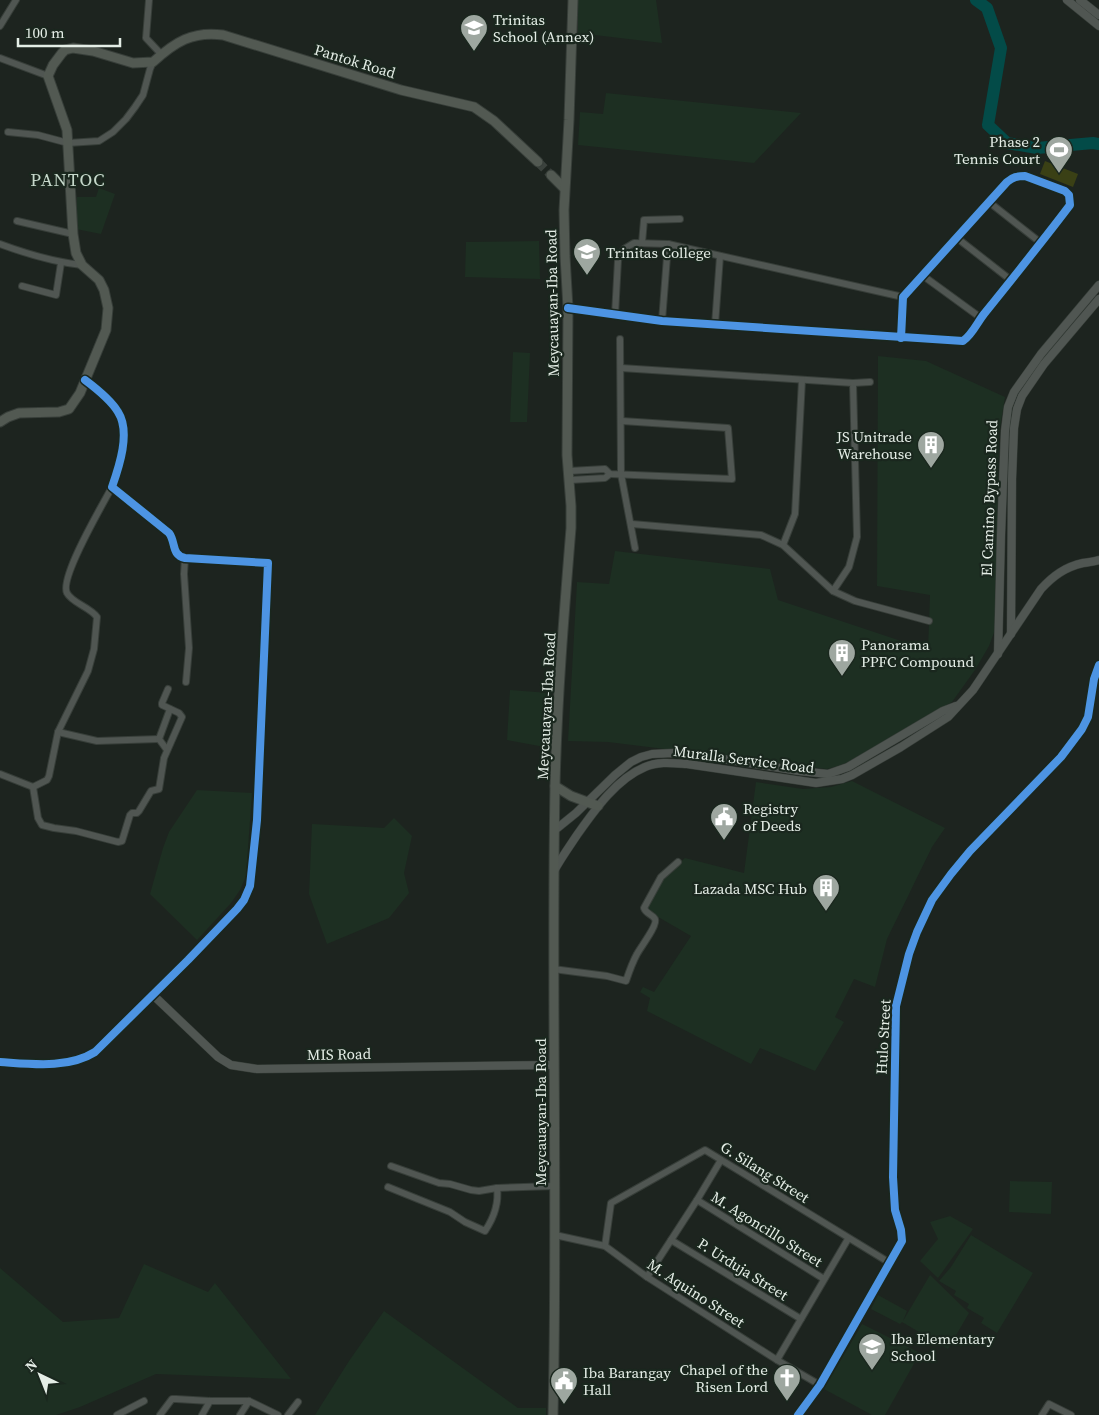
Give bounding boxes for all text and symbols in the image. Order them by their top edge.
place label: Trinitas School (Annex) [493,9,594,47]
school or university icon: Trinitas School (Annex) [459,13,489,52]
scale bar [18,15,120,47]
text: 100 m [25,22,65,43]
street label: Pantok Road [312,39,399,83]
place label: Phase 2 Tennis Court [954,131,1040,169]
sports icon: Phase 2 Tennis Court [1044,135,1074,174]
district label: PANTOC [30,167,106,192]
street label: Meycauayan-Iba Road [540,229,564,377]
school or university icon: Trinitas College [572,237,602,276]
place label: Trinitas College [606,242,711,263]
street label: El Camino Bypass Road [976,419,1002,577]
place label: JS Unitrade Warehouse [836,426,912,464]
building icon: JS Unitrade Warehouse [916,430,946,469]
street label: Meycauayan-Iba Road [532,631,560,780]
place label: Panorama PPFC Compound [861,634,975,672]
building icon: Panorama PPFC Compound [827,638,857,677]
street label: Muralla Service Road [672,740,816,778]
place label: Registry of Deeds [743,798,801,836]
public building icon: Registry of Deeds [709,802,739,841]
building icon: Lazada MSC Hub [811,873,841,912]
place label: Lazada MSC Hub [693,878,807,899]
street label: Hulo Street [871,999,895,1075]
street label: Meycauayan-Iba Road [530,1038,551,1186]
street label: MIS Road [307,1043,372,1065]
street label: G. Silang Street [717,1136,814,1208]
street label: M. Agoncillo Street [707,1186,827,1272]
street label: P. Urduja Street [694,1233,792,1305]
street label: M. Aquino Street [643,1254,749,1332]
place label: Iba Elementary School [891,1328,995,1366]
school or university icon: Iba Elementary School [857,1332,887,1371]
north arrow [15,1350,65,1400]
text: N [21,1355,42,1376]
place label: Chapel of the Risen Lord [679,1359,768,1397]
place label: Iba Barangay Hall [583,1362,671,1400]
church icon: Chapel of the Risen Lord [772,1363,802,1402]
public building icon: Iba Barangay Hall [549,1366,579,1405]

